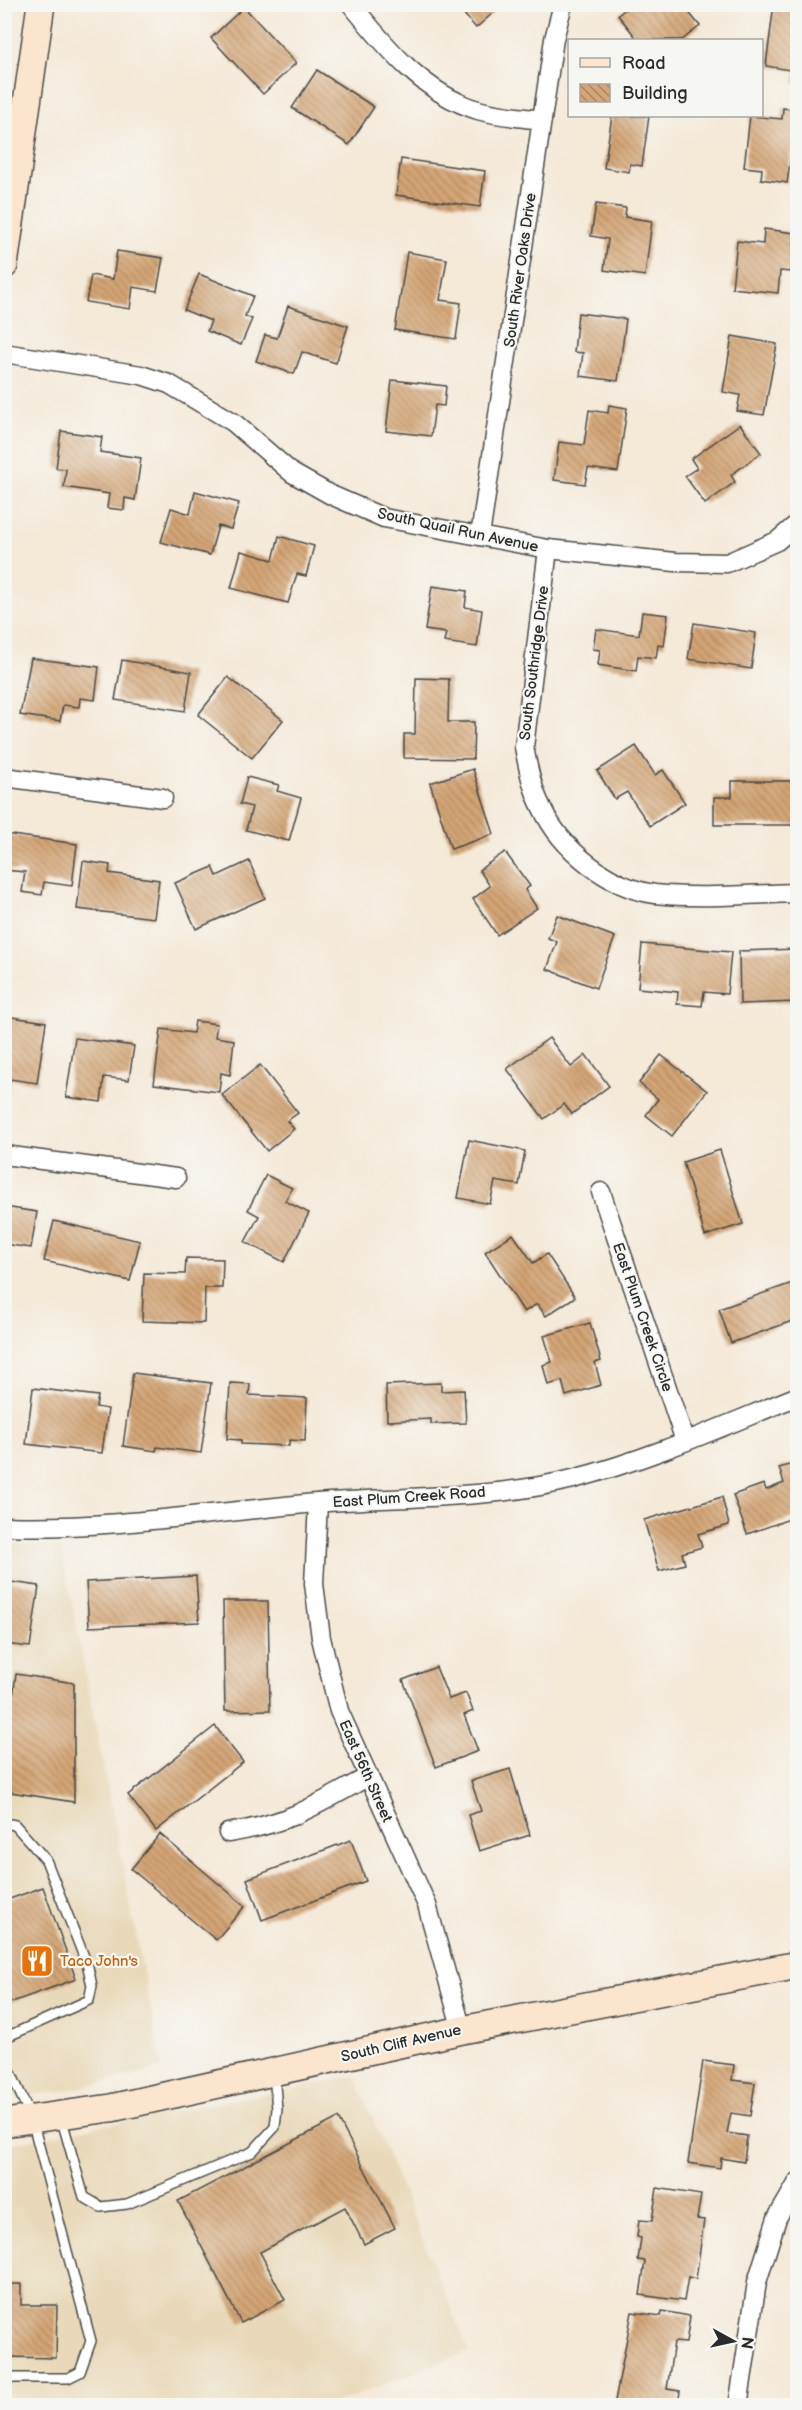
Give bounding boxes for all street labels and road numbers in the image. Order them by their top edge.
street label: South River Oaks Drive [500,192,541,348]
street label: South Quail Run Avenue [376,504,540,557]
street label: South Southridge Drive [516,585,553,741]
street label: East Plum Creek Circle [608,1240,677,1394]
street label: East Plum Creek Road [332,1483,486,1512]
street label: East 56th Street [334,1717,397,1826]
street label: South Cliff Avenue [339,2020,463,2067]

